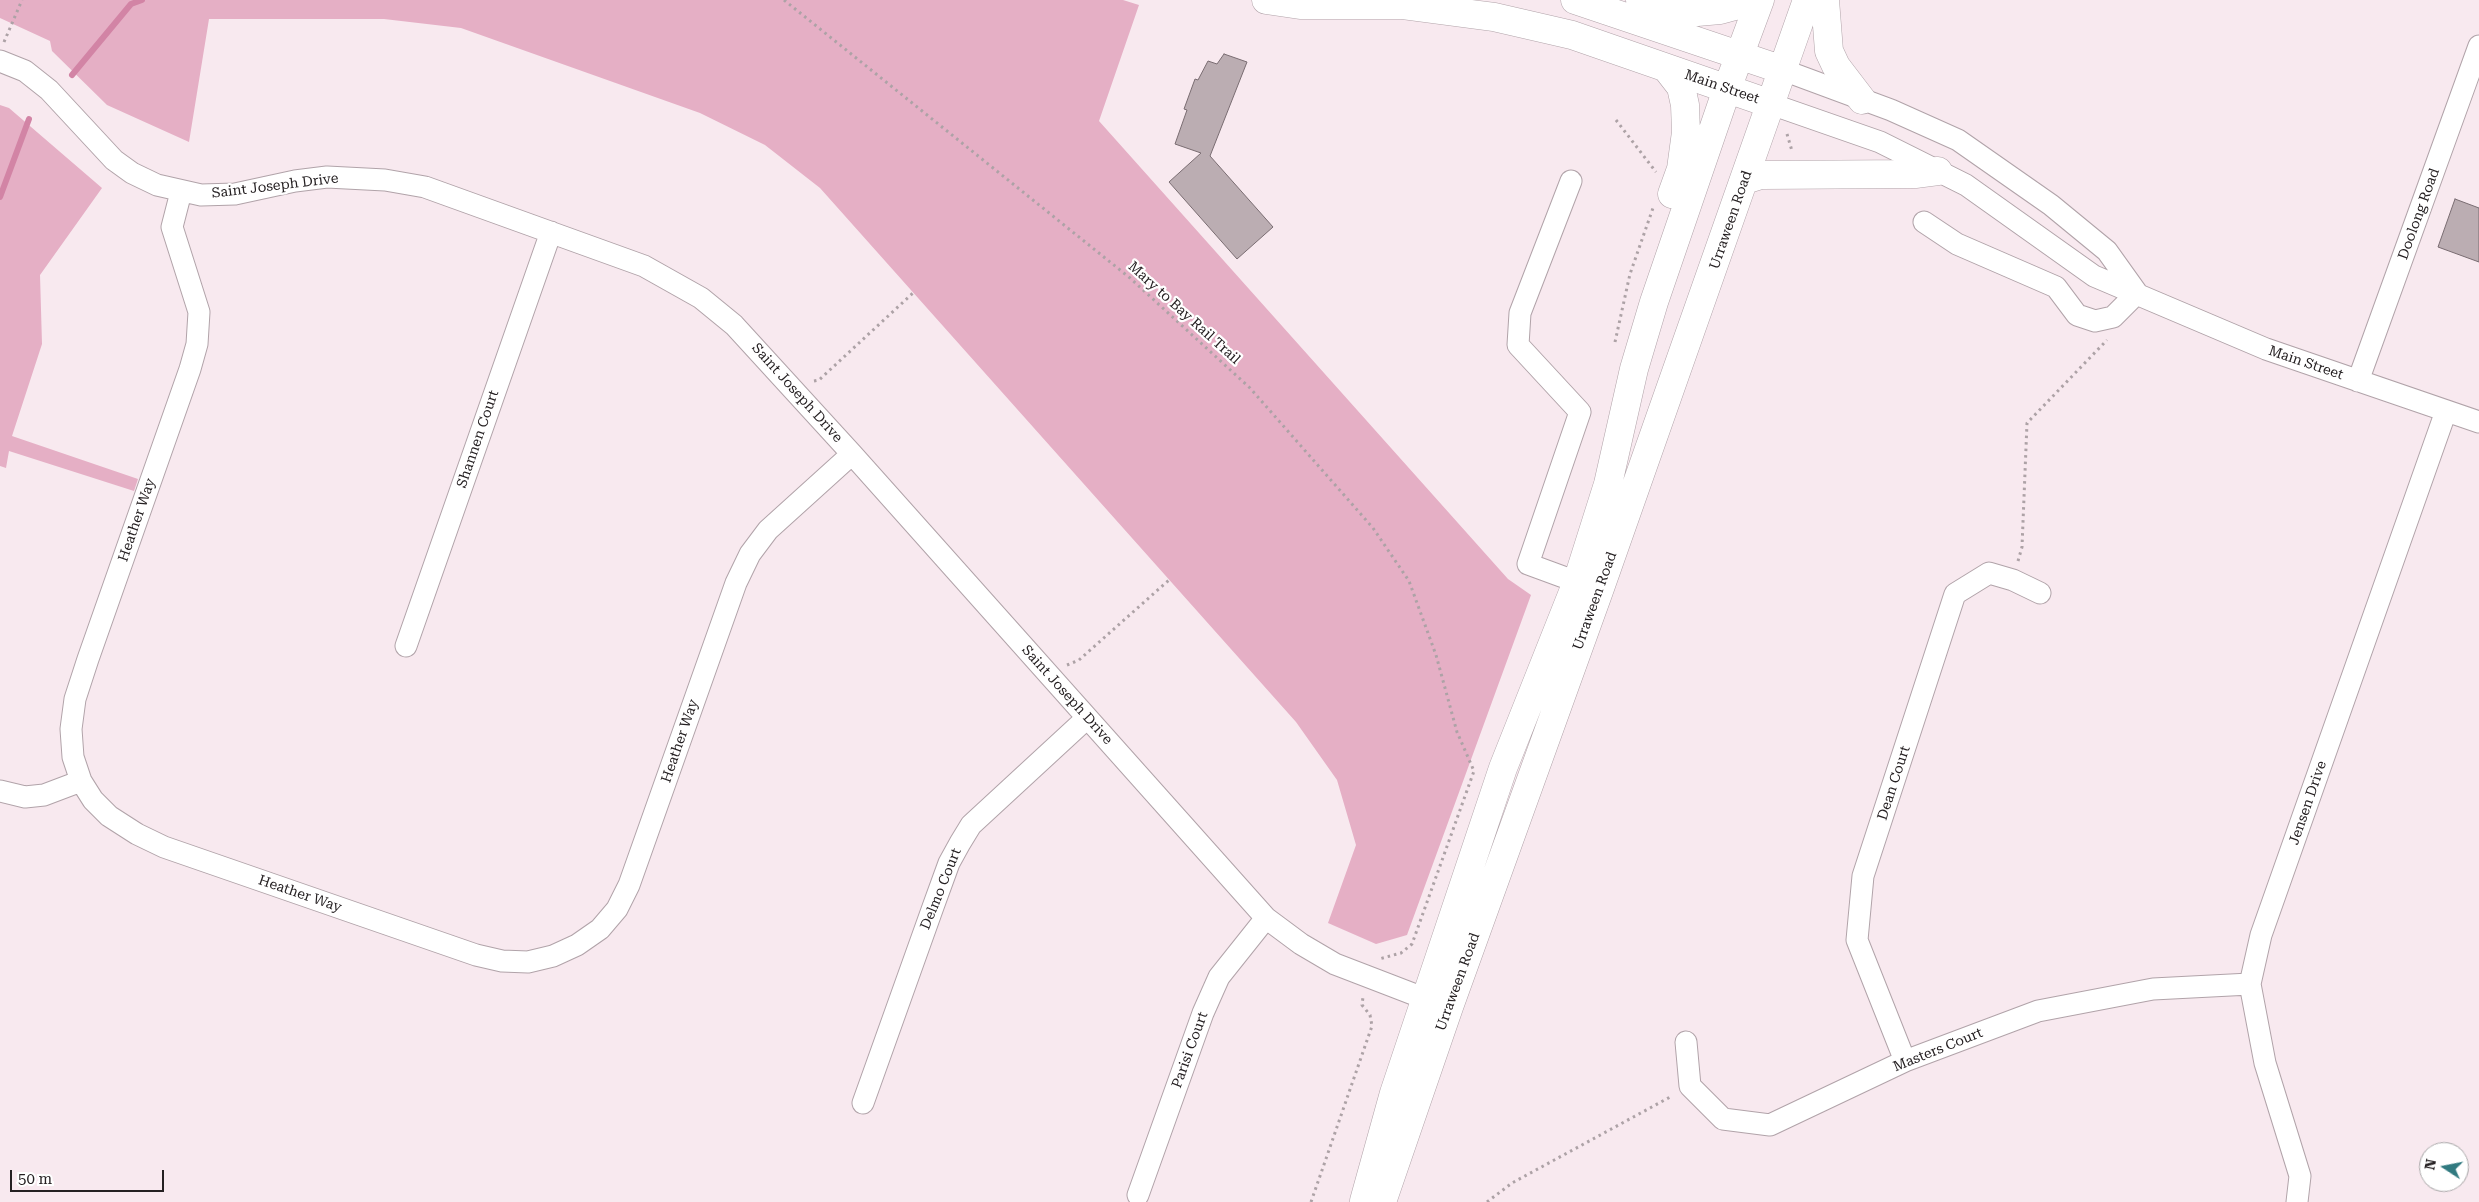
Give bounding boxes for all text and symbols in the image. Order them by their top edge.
street label: Main Street [1682,66,1762,108]
street label: Doolong Road [2395,166,2443,262]
street label: Urraween Road [1706,168,1756,272]
street label: Saint Joseph Drive [211,170,339,202]
street label: Mary to Bay Rail Trail [1125,258,1243,368]
street label: Saint Joseph Drive [748,340,846,446]
street label: Main Street [2266,342,2346,384]
street label: Shannen Court [453,388,503,490]
street label: Heather Way [115,476,159,564]
street label: Urraween Road [1569,550,1621,652]
street label: Saint Joseph Drive [1018,642,1116,748]
street label: Heather Way [658,697,702,785]
street label: Dean Court [1874,744,1914,822]
street label: Jensen Drive [2286,759,2330,847]
street label: Delmo Court [917,846,965,932]
street label: Heather Way [256,872,344,916]
street label: Urraween Road [1432,931,1484,1033]
street label: Parisi Court [1168,1010,1212,1090]
street label: Masters Court [1891,1024,1985,1076]
north arrow [2419,1142,2469,1192]
text: N [2421,1158,2439,1171]
scale bar [12,1160,166,1192]
text: 50 m [18,1170,52,1188]

